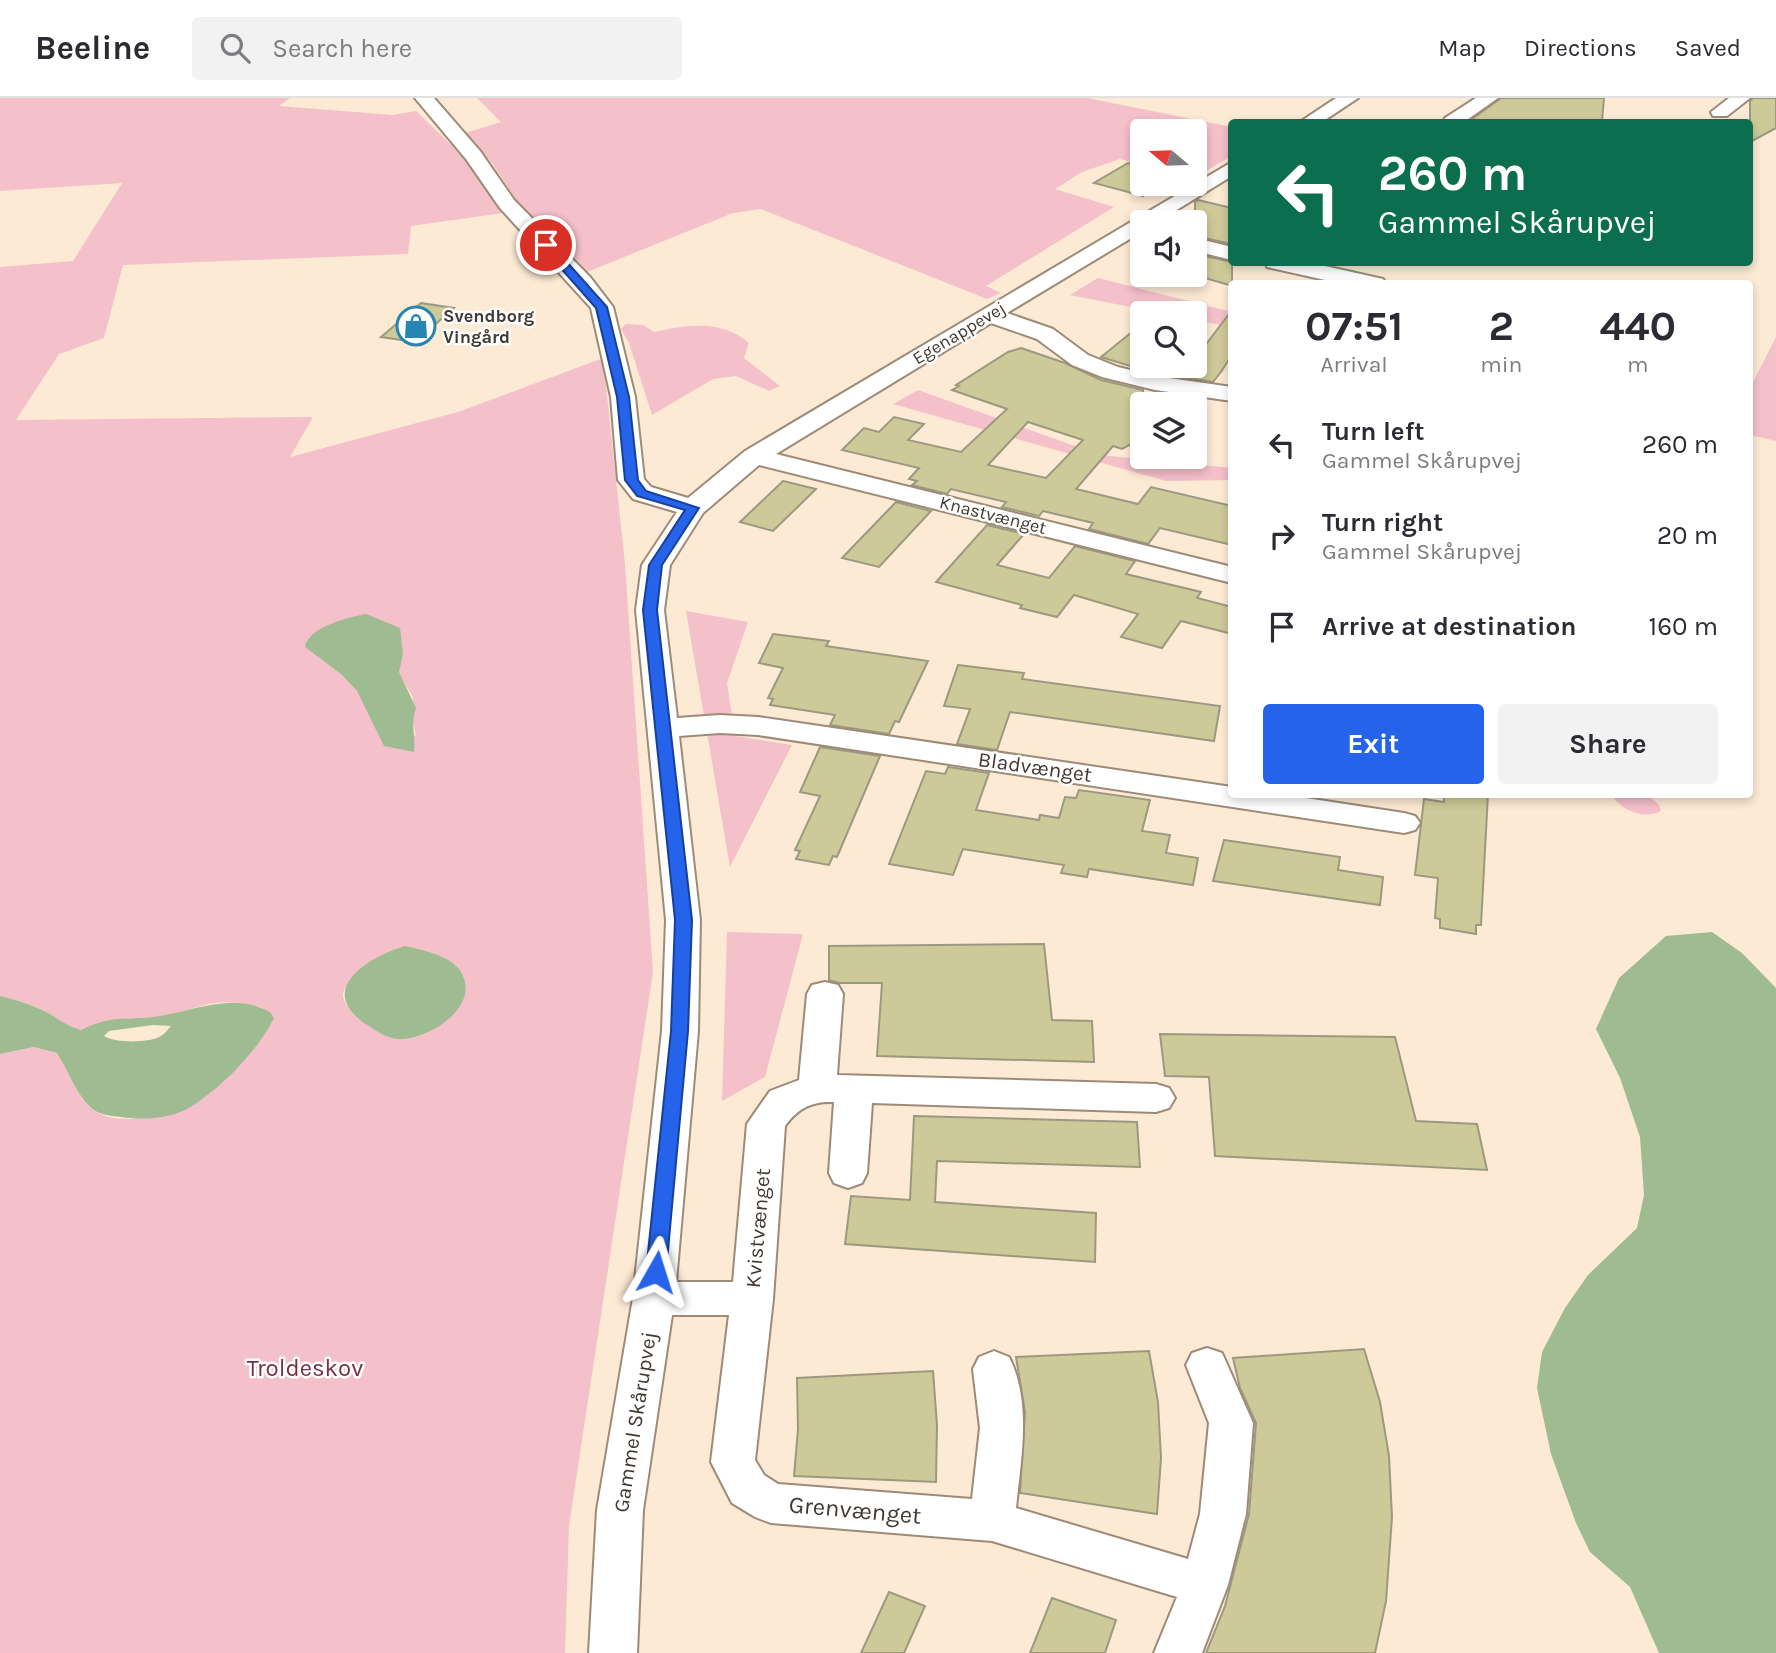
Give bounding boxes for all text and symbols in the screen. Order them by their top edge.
search box [192,17,682,80]
text: Beeline [35,29,150,67]
icon: search [216,29,254,67]
text: Search here [272,33,412,64]
text: Map [1438,34,1486,62]
text: Directions [1524,34,1637,62]
text: Saved [1675,34,1741,62]
north arrow [1130,119,1208,196]
map controls [1130,119,1207,469]
text: 260 m [1378,145,1527,202]
icon: left [1263,147,1354,238]
text: Gammel Skårupvej [1378,204,1656,241]
button: sound [1130,210,1207,287]
pin [516,215,576,275]
icon: arrive [527,226,565,264]
street label: Egenappevej [909,297,1009,369]
button: search [1130,301,1207,378]
text: 07:51 [1305,301,1403,351]
text: 2 [1489,301,1514,351]
text: 440 [1599,301,1676,351]
shop icon: Svendborg Vingård [395,305,437,347]
place label: Svendborg Vingård [443,305,535,348]
text: Arrival [1320,351,1388,378]
text: min [1480,351,1522,378]
text: m [1627,351,1648,378]
button: layers [1130,392,1207,469]
text: Turn left [1322,416,1424,447]
icon: left [1263,426,1301,464]
text: 260 m [1642,429,1718,460]
text: Gammel Skårupvej [1322,447,1522,474]
street label: Knastvænget [937,491,1049,539]
text: Turn right [1322,507,1443,538]
icon: right [1263,517,1301,555]
text: 20 m [1657,520,1718,551]
text: Gammel Skårupvej [1322,538,1522,565]
icon: arrive [1263,608,1301,646]
text: Arrive at destination [1322,611,1576,642]
text: 160 m [1649,611,1718,642]
button: Exit [1263,704,1484,784]
button: Share [1498,704,1718,784]
street label: Bladvænget [977,747,1093,787]
street label: Kvistvænget [741,1167,775,1289]
position arrow [619,1235,693,1309]
street label: Gammel Skårupvej [609,1330,661,1514]
park label: Troldeskov [247,1354,363,1382]
street label: Grenvænget [788,1490,922,1530]

